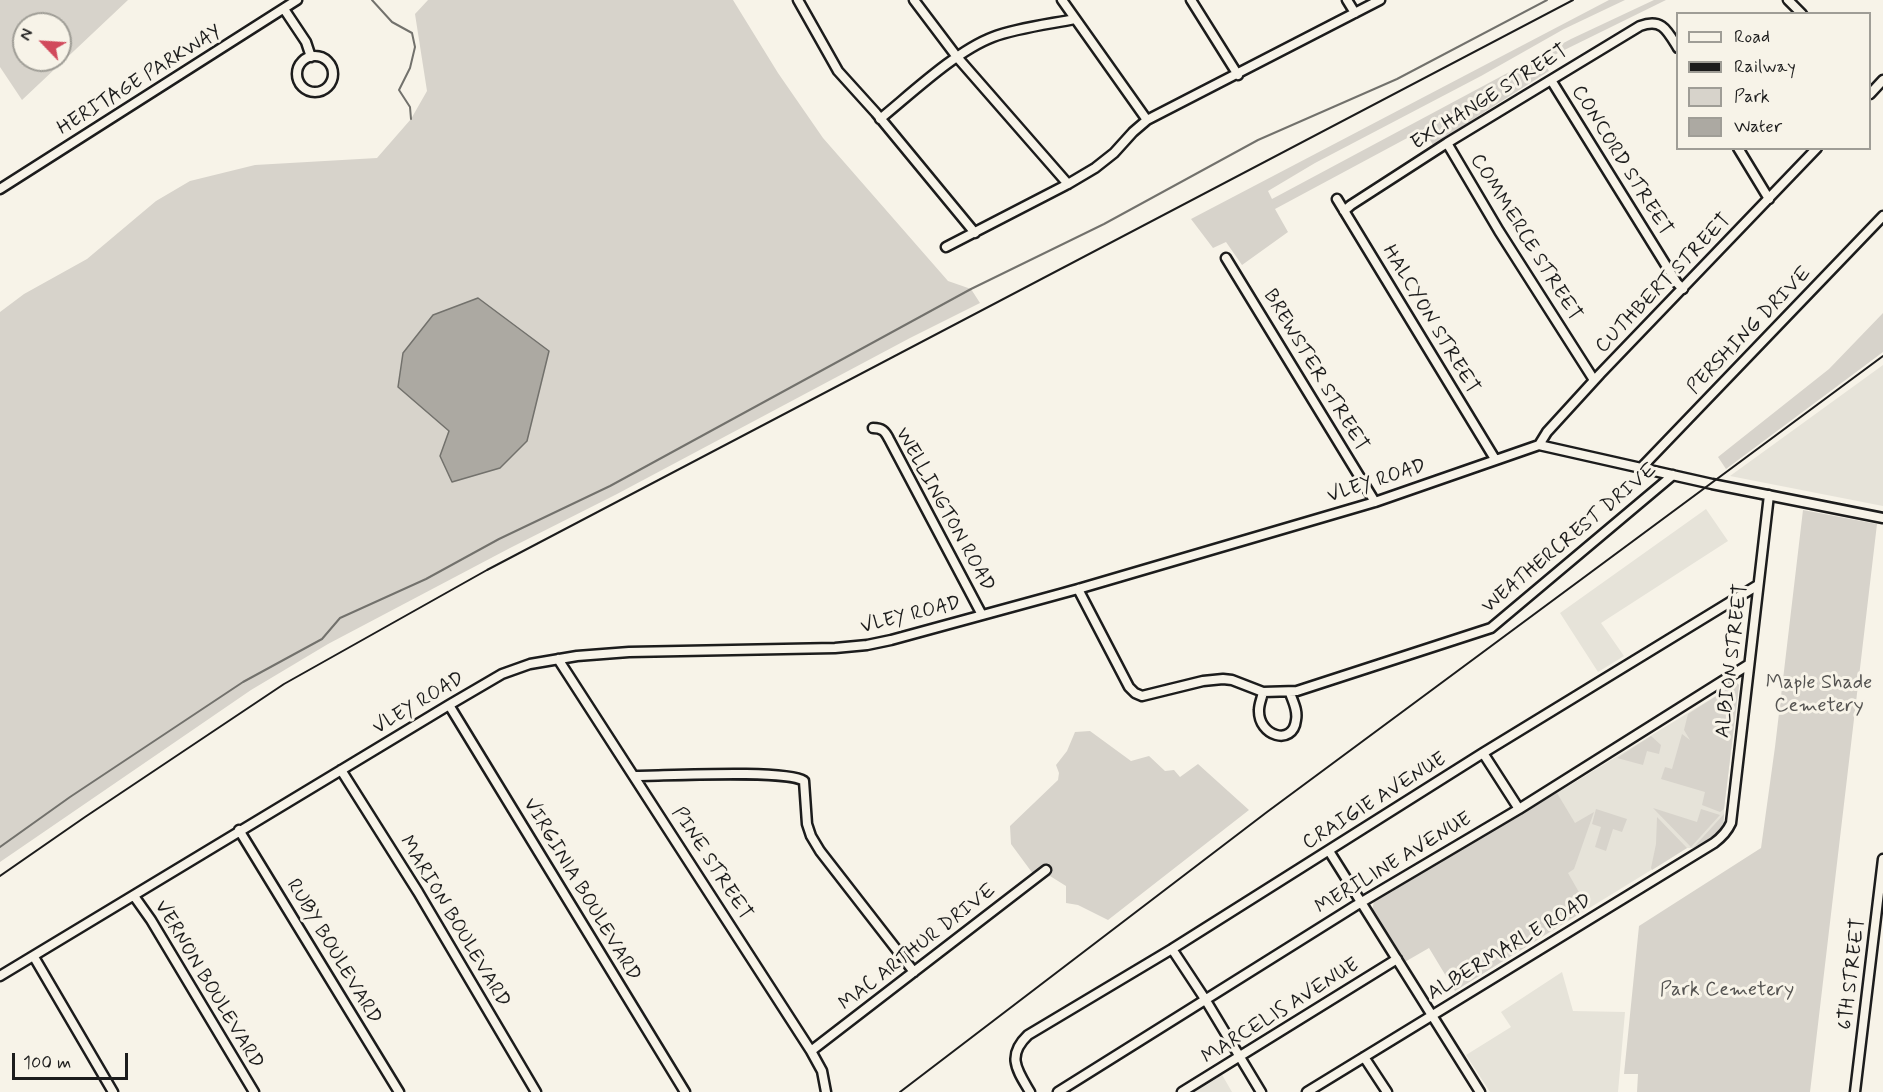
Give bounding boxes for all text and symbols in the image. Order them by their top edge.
north arrow [12,12,72,72]
legend [1676,12,1871,150]
street label: HERITAGE PARKWAY [53,21,227,141]
text: Road [1734,25,1770,49]
text: N [15,26,39,44]
street label: EXCHANGE STREET [1407,40,1573,156]
text: Railway [1734,55,1796,79]
street label: CONCORD STREET [1565,81,1677,241]
text: Park [1734,85,1770,109]
text: Water [1734,115,1782,139]
street label: COMMERCE STREET [1464,150,1586,326]
street label: CUTHBERT STREET [1591,209,1737,359]
street label: HALCYON STREET [1376,241,1484,399]
street label: PERSHING DRIVE [1683,262,1817,400]
street label: BREWSTER STREET [1257,285,1373,457]
street label: WELLINGTON ROAD [889,424,999,596]
street label: VLEY ROAD [1325,455,1429,509]
street label: WEATHERCREST DRIVE [1478,459,1662,619]
street label: ALBION STREET [1712,583,1754,739]
street label: VLEY ROAD [858,592,964,640]
street label: VLEY ROAD [369,667,469,741]
park label: Maple Shade Cemetery [1766,672,1872,719]
street label: CRAIGIE AVENUE [1299,748,1451,856]
street label: VIRGINIA BOULEVARD [517,794,645,986]
street label: PINE STREET [665,803,757,925]
street label: MERILINE AVENUE [1311,808,1477,920]
street label: MARION BOULEVARD [393,832,515,1012]
street label: RUBY BOULEVARD [280,875,386,1029]
street label: MAC ARTHUR DRIVE [835,879,1001,1017]
street label: ALBERMARLE ROAD [1424,890,1596,1006]
street label: VERNON BOULEVARD [148,896,268,1074]
street label: 6TH STREET [1834,917,1872,1031]
street label: MARCELIS AVENUE [1198,954,1364,1070]
park label: Park Cemetery [1660,979,1794,1003]
scale bar [15,1041,130,1079]
text: 100 m [23,1051,71,1075]

